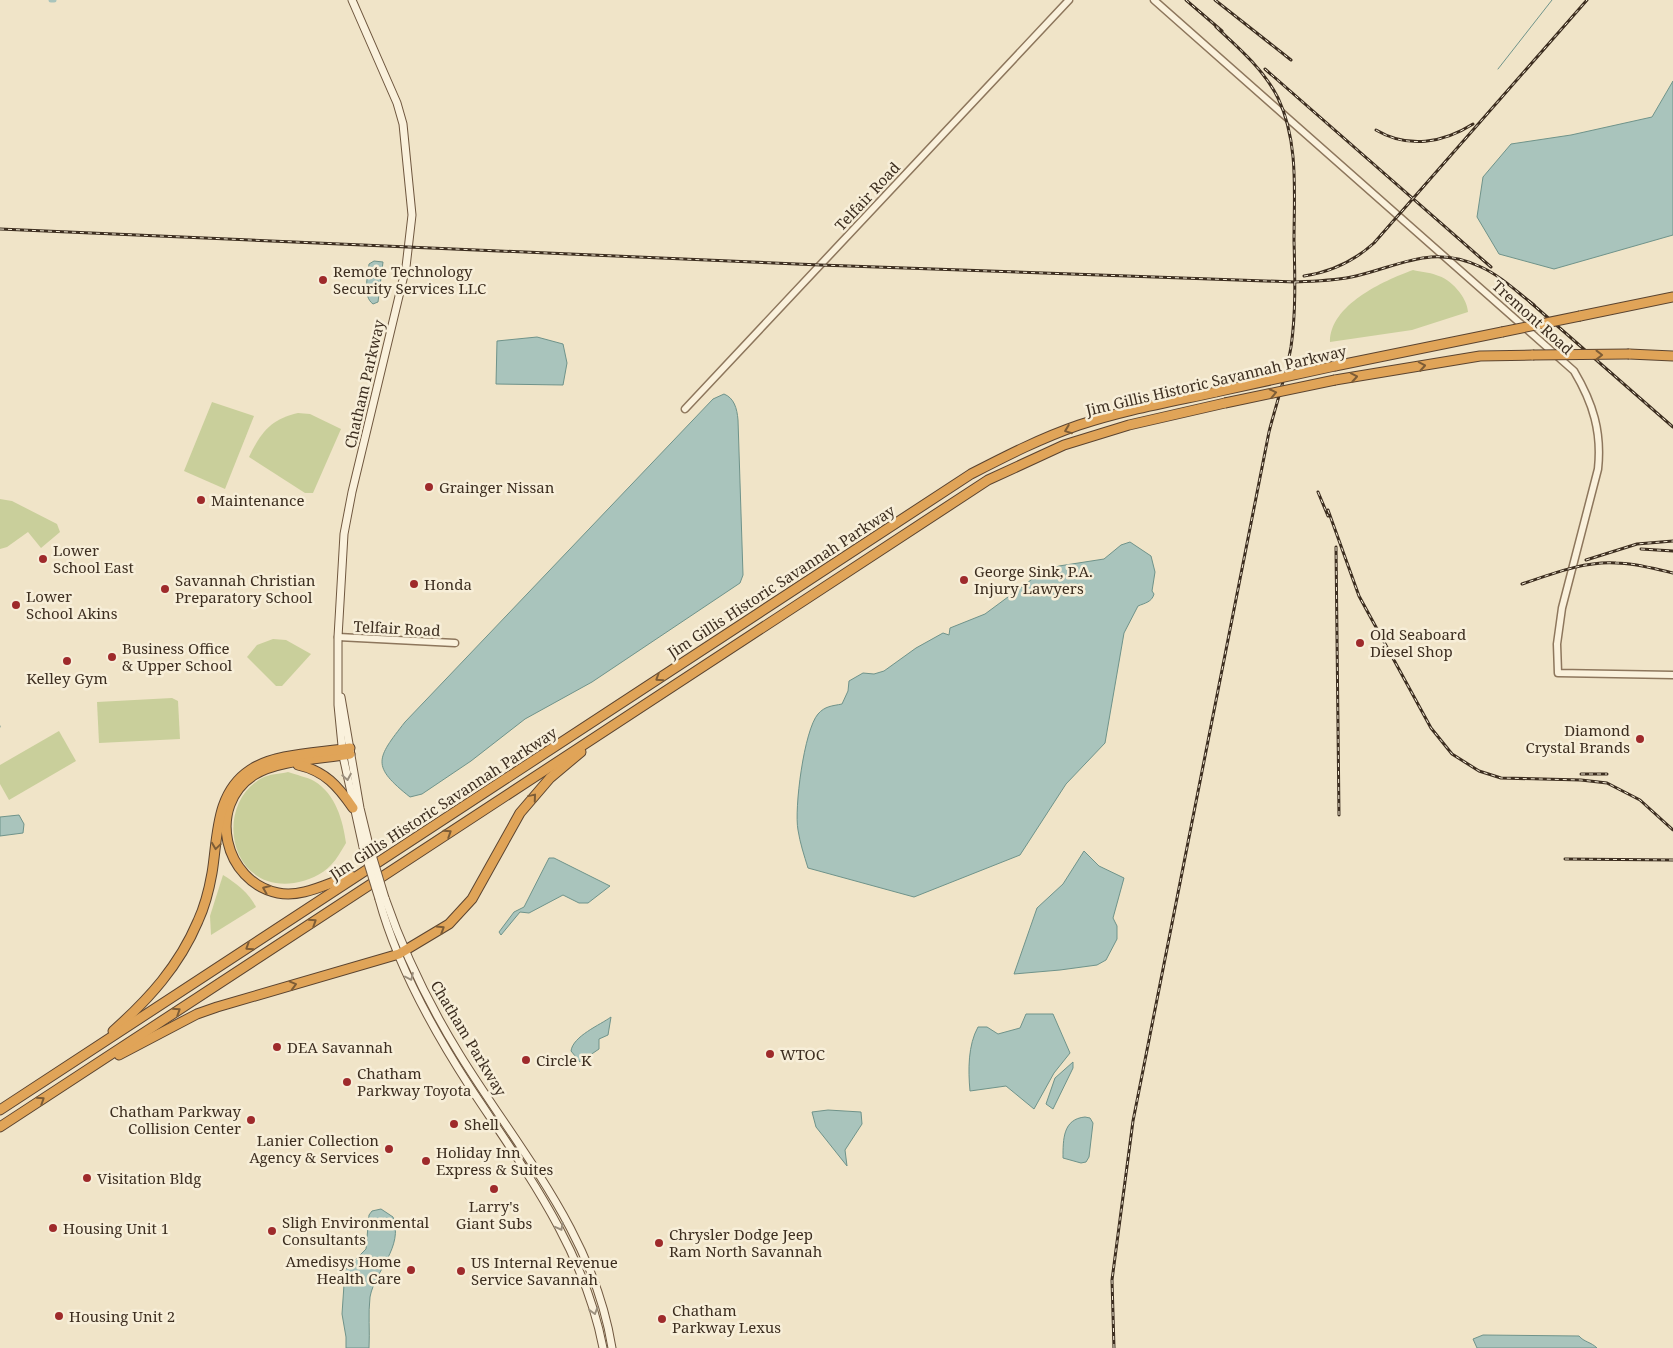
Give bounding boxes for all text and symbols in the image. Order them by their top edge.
street label: Telfair Road [830,157,904,235]
place label: Remote Technology Security Services LLC [333,261,486,298]
marker: Remote Technology Security Services LLC [317,274,329,286]
street label: Tremont Road [1488,275,1578,359]
street label: Chatham Parkway [339,317,389,450]
street label: Jim Gillis Historic Savannah Parkway [1083,340,1349,420]
one-way arrow [1595,350,1603,360]
one-way arrow [1417,361,1426,371]
one-way arrow [1350,373,1359,383]
one-way arrow [1269,389,1277,399]
one-way arrow [1064,424,1072,434]
place label: Grainger Nissan [439,477,555,497]
marker: Grainger Nissan [423,481,435,493]
place label: Maintenance [211,490,305,510]
marker: Maintenance [195,494,207,506]
street label: Jim Gillis Historic Savannah Parkway [663,500,899,663]
place label: Lower School East [53,540,134,577]
marker: Lower School East [37,553,49,565]
place label: George Sink, P.A. Injury Lawyers [974,561,1093,598]
place label: Savannah Christian Preparatory School [175,570,316,607]
place label: Honda [424,574,472,594]
marker: George Sink, P.A. Injury Lawyers [958,574,970,586]
marker: Honda [408,578,420,590]
marker: Savannah Christian Preparatory School [159,583,171,595]
place label: Lower School Akins [26,586,118,623]
marker: Lower School Akins [10,599,22,611]
street label: Telfair Road [353,616,441,640]
place label: Old Seaboard Diesel Shop [1370,624,1466,661]
marker: Old Seaboard Diesel Shop [1354,637,1366,649]
place label: Business Office & Upper School [122,638,233,675]
marker: Business Office & Upper School [106,651,118,663]
marker: Kelley Gym [61,655,73,667]
place label: Kelley Gym [26,668,108,688]
one-way arrow [655,672,664,682]
place label: Diamond Crystal Brands [1526,720,1630,757]
street label: Jim Gillis Historic Savannah Parkway [325,722,561,885]
marker: Diamond Crystal Brands [1634,733,1646,745]
one-way arrow [341,773,352,781]
one-way arrow [527,794,535,803]
one-way arrow [443,830,452,839]
one-way arrow [211,842,222,850]
one-way arrow [262,884,271,895]
one-way arrow [307,919,316,928]
one-way arrow [435,926,445,935]
one-way arrow [246,941,255,950]
one-way arrow [403,972,414,981]
street label: Chatham Parkway [427,977,512,1100]
one-way arrow [288,981,297,991]
one-way arrow [171,1008,180,1018]
place label: DEA Savannah [287,1037,393,1057]
marker: DEA Savannah [271,1041,283,1053]
place label: WTOC [780,1044,825,1064]
marker: WTOC [764,1048,776,1060]
place label: Circle K [536,1050,592,1070]
marker: Circle K [520,1054,532,1066]
place label: Chatham Parkway Toyota [357,1063,471,1100]
marker: Chatham Parkway Toyota [341,1076,353,1088]
one-way arrow [36,1097,45,1107]
place label: Chatham Parkway Collision Center [110,1101,242,1138]
marker: Chatham Parkway Collision Center [245,1114,257,1126]
place label: Shell [464,1114,499,1134]
marker: Shell [448,1118,460,1130]
place label: Lanier Collection Agency & Services [249,1130,379,1167]
place label: Holiday Inn Express & Suites [436,1142,554,1179]
marker: Lanier Collection Agency & Services [383,1143,395,1155]
marker: Holiday Inn Express & Suites [420,1155,432,1167]
place label: Visitation Bldg [97,1168,201,1188]
marker: Visitation Bldg [81,1172,93,1184]
marker: Larry's Giant Subs [488,1183,500,1195]
place label: Larry's Giant Subs [456,1196,532,1233]
place label: Sligh Environmental Consultants [282,1212,430,1249]
place label: Housing Unit 1 [63,1218,169,1238]
marker: Housing Unit 1 [47,1222,59,1234]
one-way arrow [554,1222,564,1231]
place label: Chrysler Dodge Jeep Ram North Savannah [669,1224,823,1261]
marker: Sligh Environmental Consultants [266,1225,278,1237]
marker: Chrysler Dodge Jeep Ram North Savannah [653,1237,665,1249]
place label: Amedisys Home Health Care [286,1251,401,1288]
place label: US Internal Revenue Service Savannah [471,1252,618,1289]
marker: Amedisys Home Health Care [405,1264,417,1276]
marker: US Internal Revenue Service Savannah [455,1265,467,1277]
place label: Chatham Parkway Lexus [672,1300,781,1337]
place label: Housing Unit 2 [69,1306,175,1326]
one-way arrow [589,1307,599,1315]
marker: Housing Unit 2 [53,1310,65,1322]
marker: Chatham Parkway Lexus [656,1313,668,1325]

